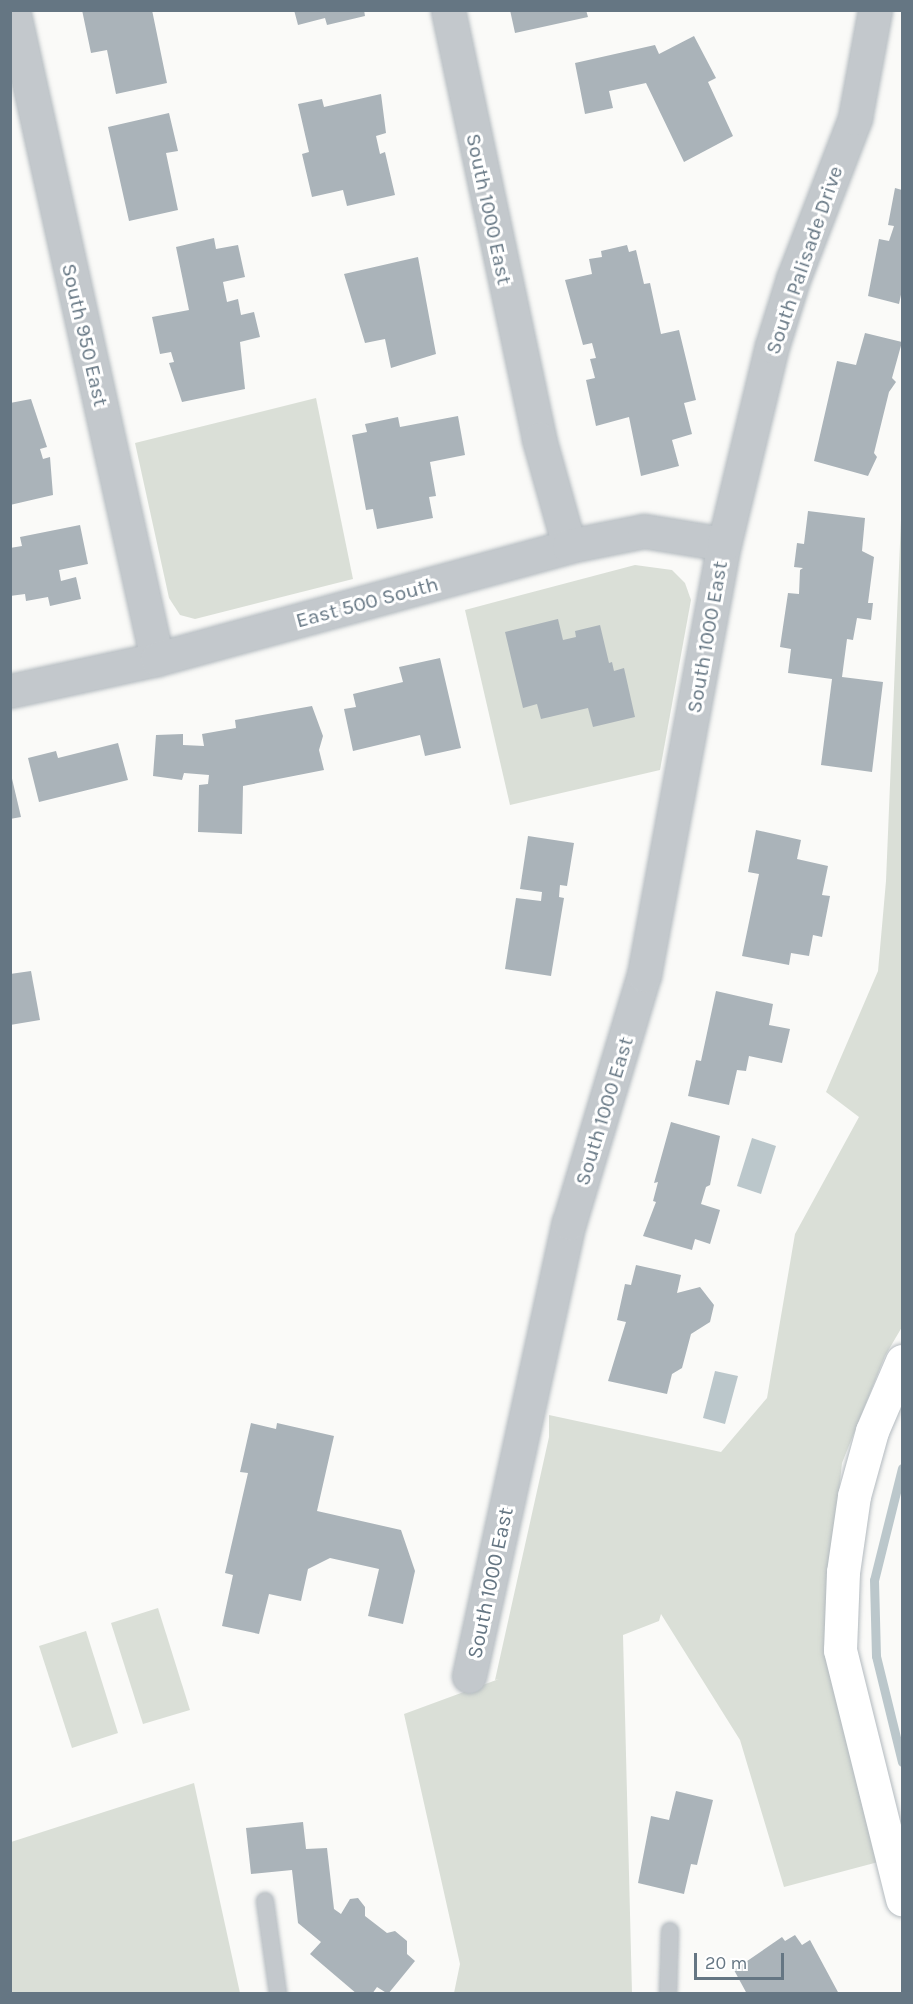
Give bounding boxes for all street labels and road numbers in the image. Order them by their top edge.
street label: South 1000 East [461,131,517,287]
street label: South Palisade Drive [760,162,848,358]
street label: South 950 East [56,261,114,409]
street label: South 1000 East [681,559,733,715]
street label: East 500 South [293,571,441,633]
street label: South 1000 East [569,1034,639,1188]
street label: South 1000 East [462,1505,518,1661]

